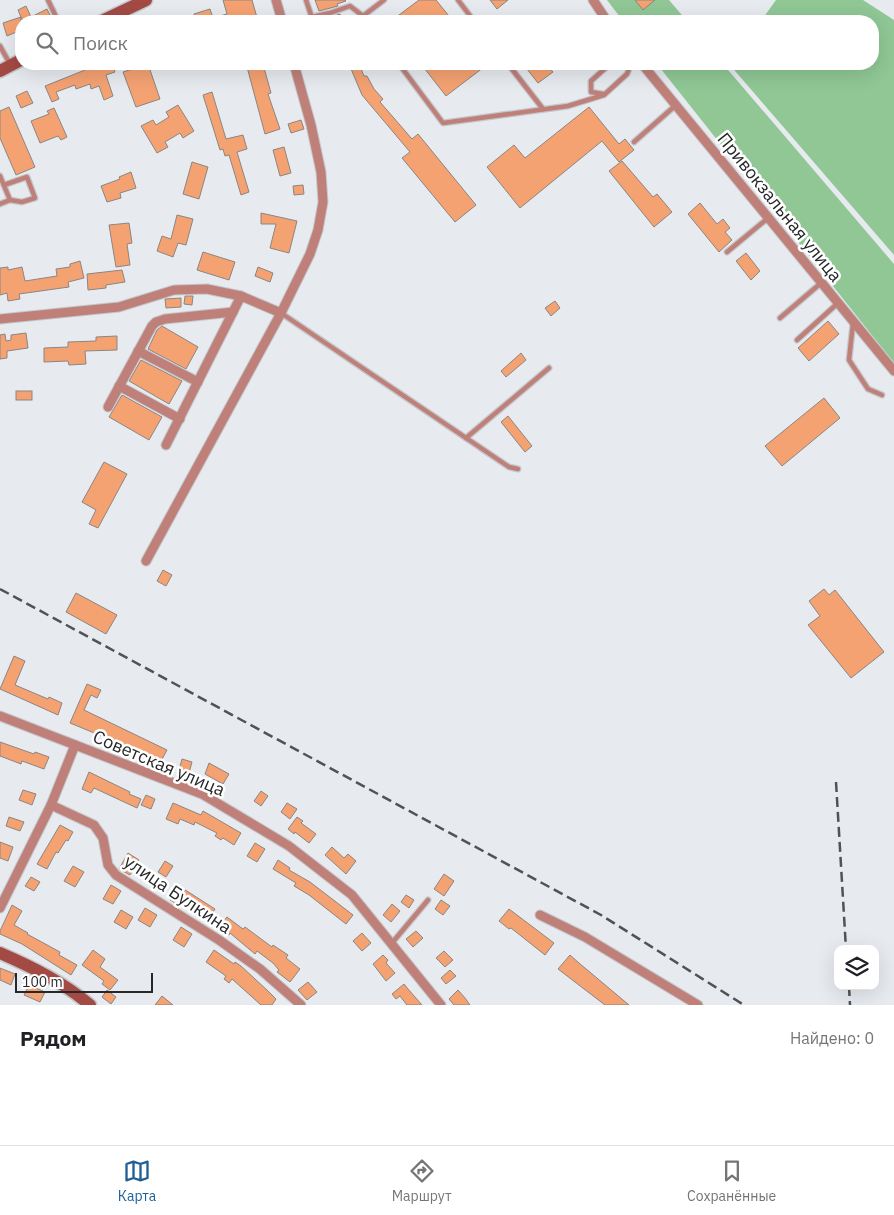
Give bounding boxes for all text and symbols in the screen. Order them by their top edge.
search box [15,15,879,70]
icon: search [33,29,61,57]
text: Поиск [73,31,128,55]
street label: Привокзальная улица [713,128,848,287]
street label: Советская улица [89,725,229,801]
street label: улица Булкина [120,850,237,939]
map controls [834,945,879,990]
button: layers [834,945,879,990]
scale bar [15,970,152,993]
text: 100 m [22,973,63,991]
text: Рядом [20,1024,87,1052]
text: Найдено: 0 [790,1028,874,1048]
tab: Карта [118,1157,156,1205]
tab: Маршрут [392,1157,452,1205]
tab: Сохранённые [687,1157,776,1205]

